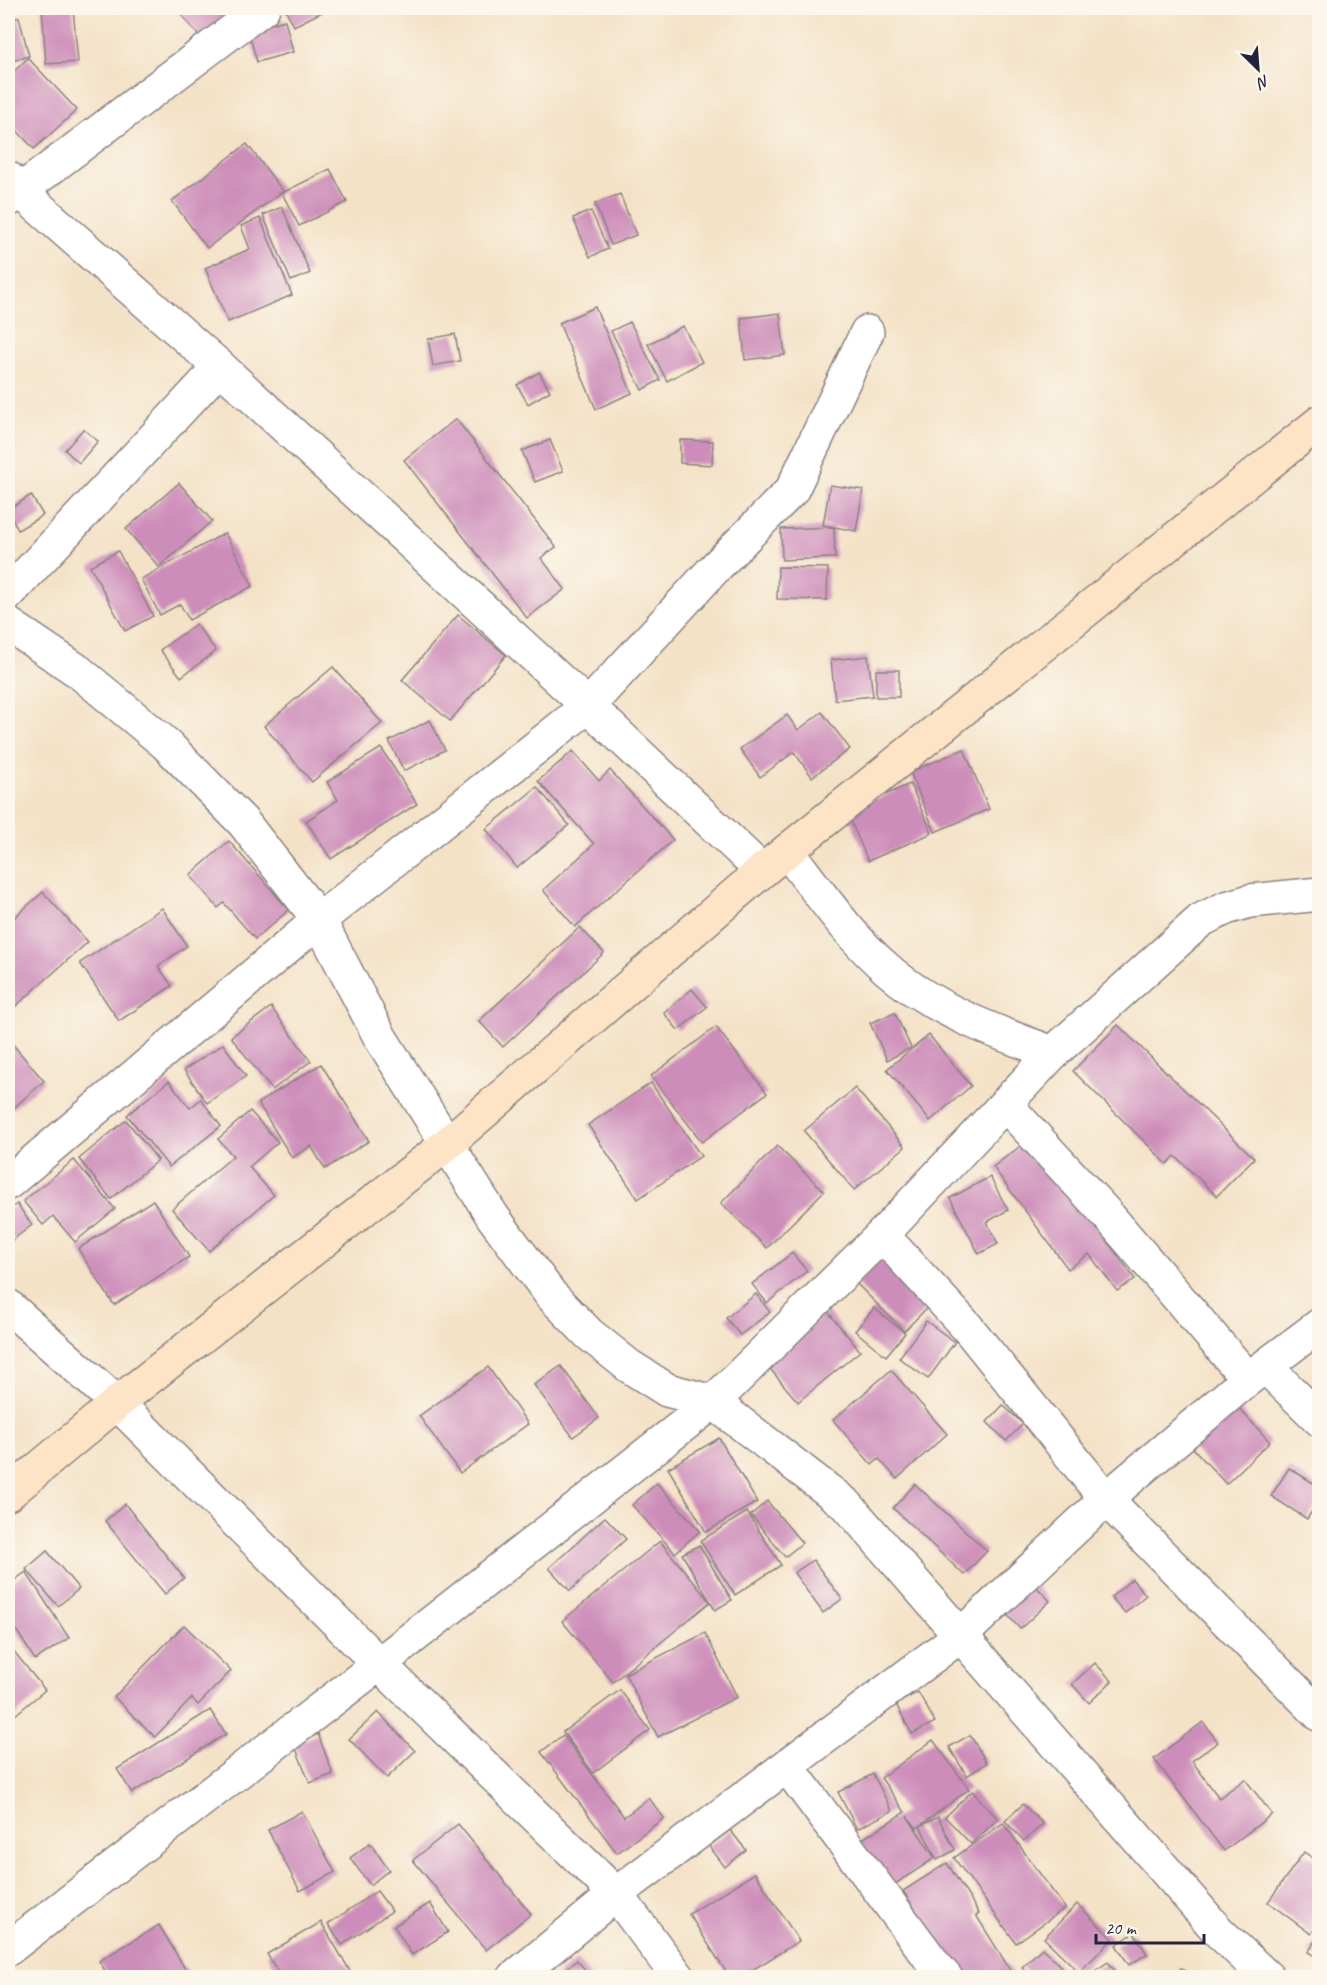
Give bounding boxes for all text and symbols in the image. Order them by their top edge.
north arrow [1228,39,1288,99]
text: N [1252,71,1273,94]
scale bar [1096,1907,1204,1945]
text: 20 m [1105,1917,1138,1939]

